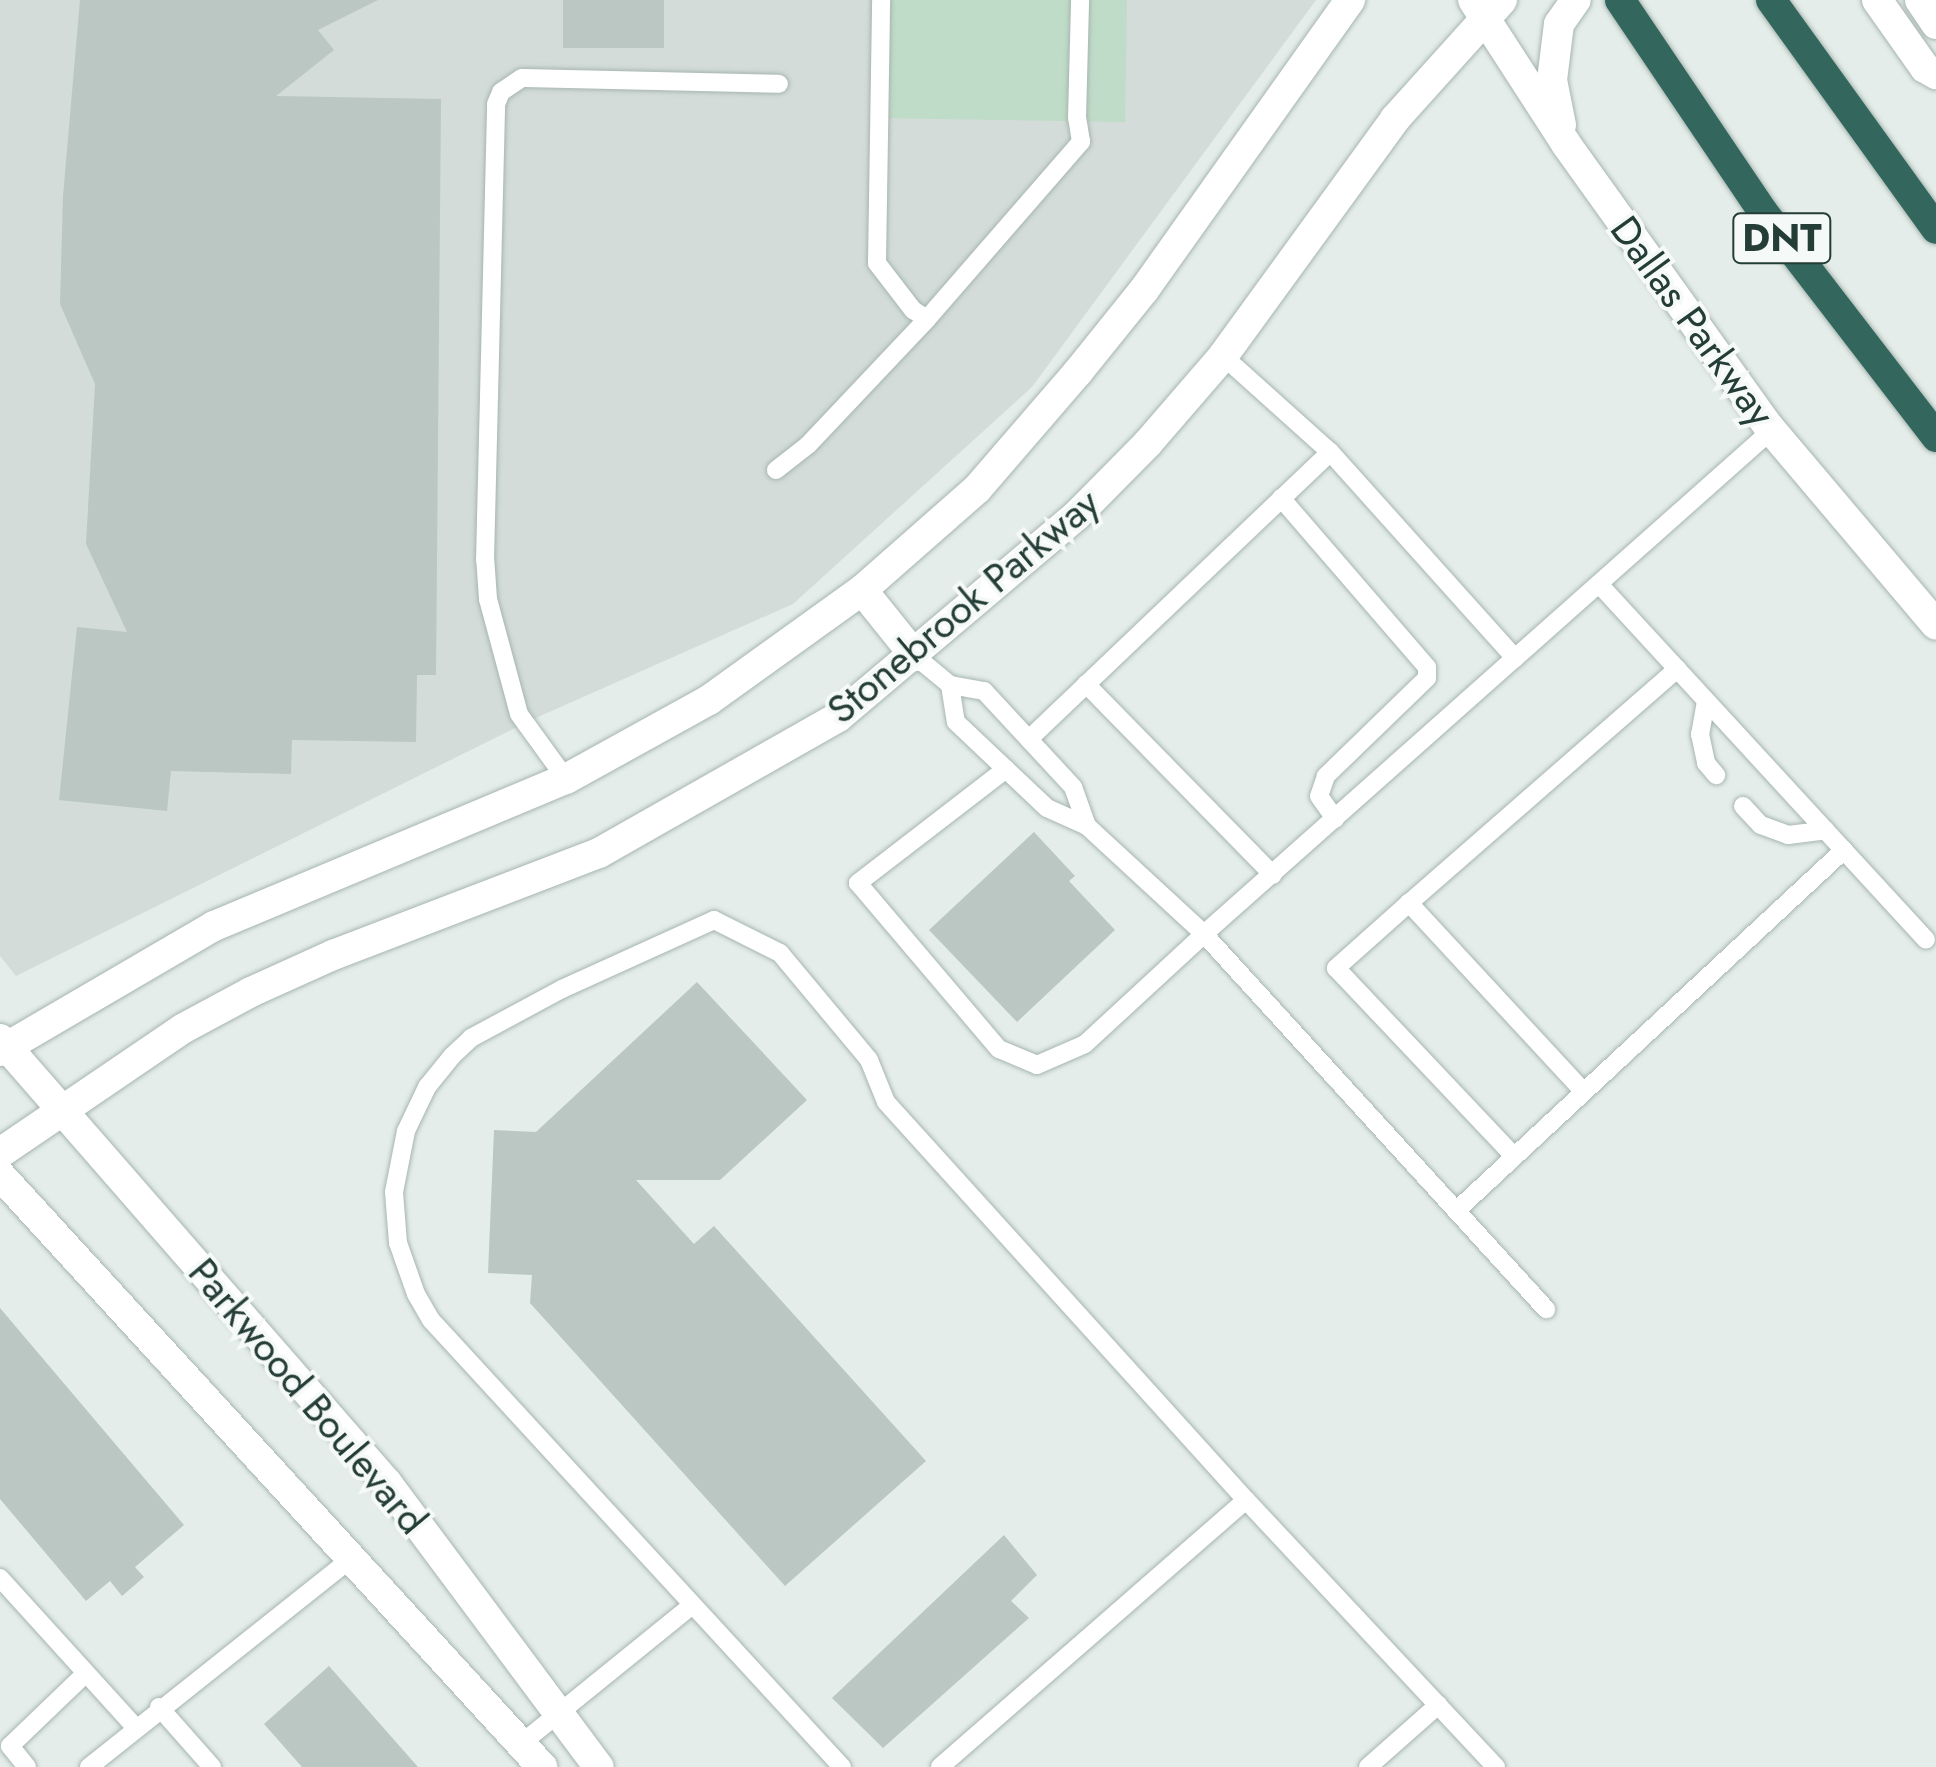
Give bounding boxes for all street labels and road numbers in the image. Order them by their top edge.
road number: DNT [1732,205,1832,271]
street label: Dallas Parkway [1601,207,1785,435]
street label: Stonebrook Parkway [817,478,1109,734]
street label: Parkwood Boulevard [179,1249,437,1543]

